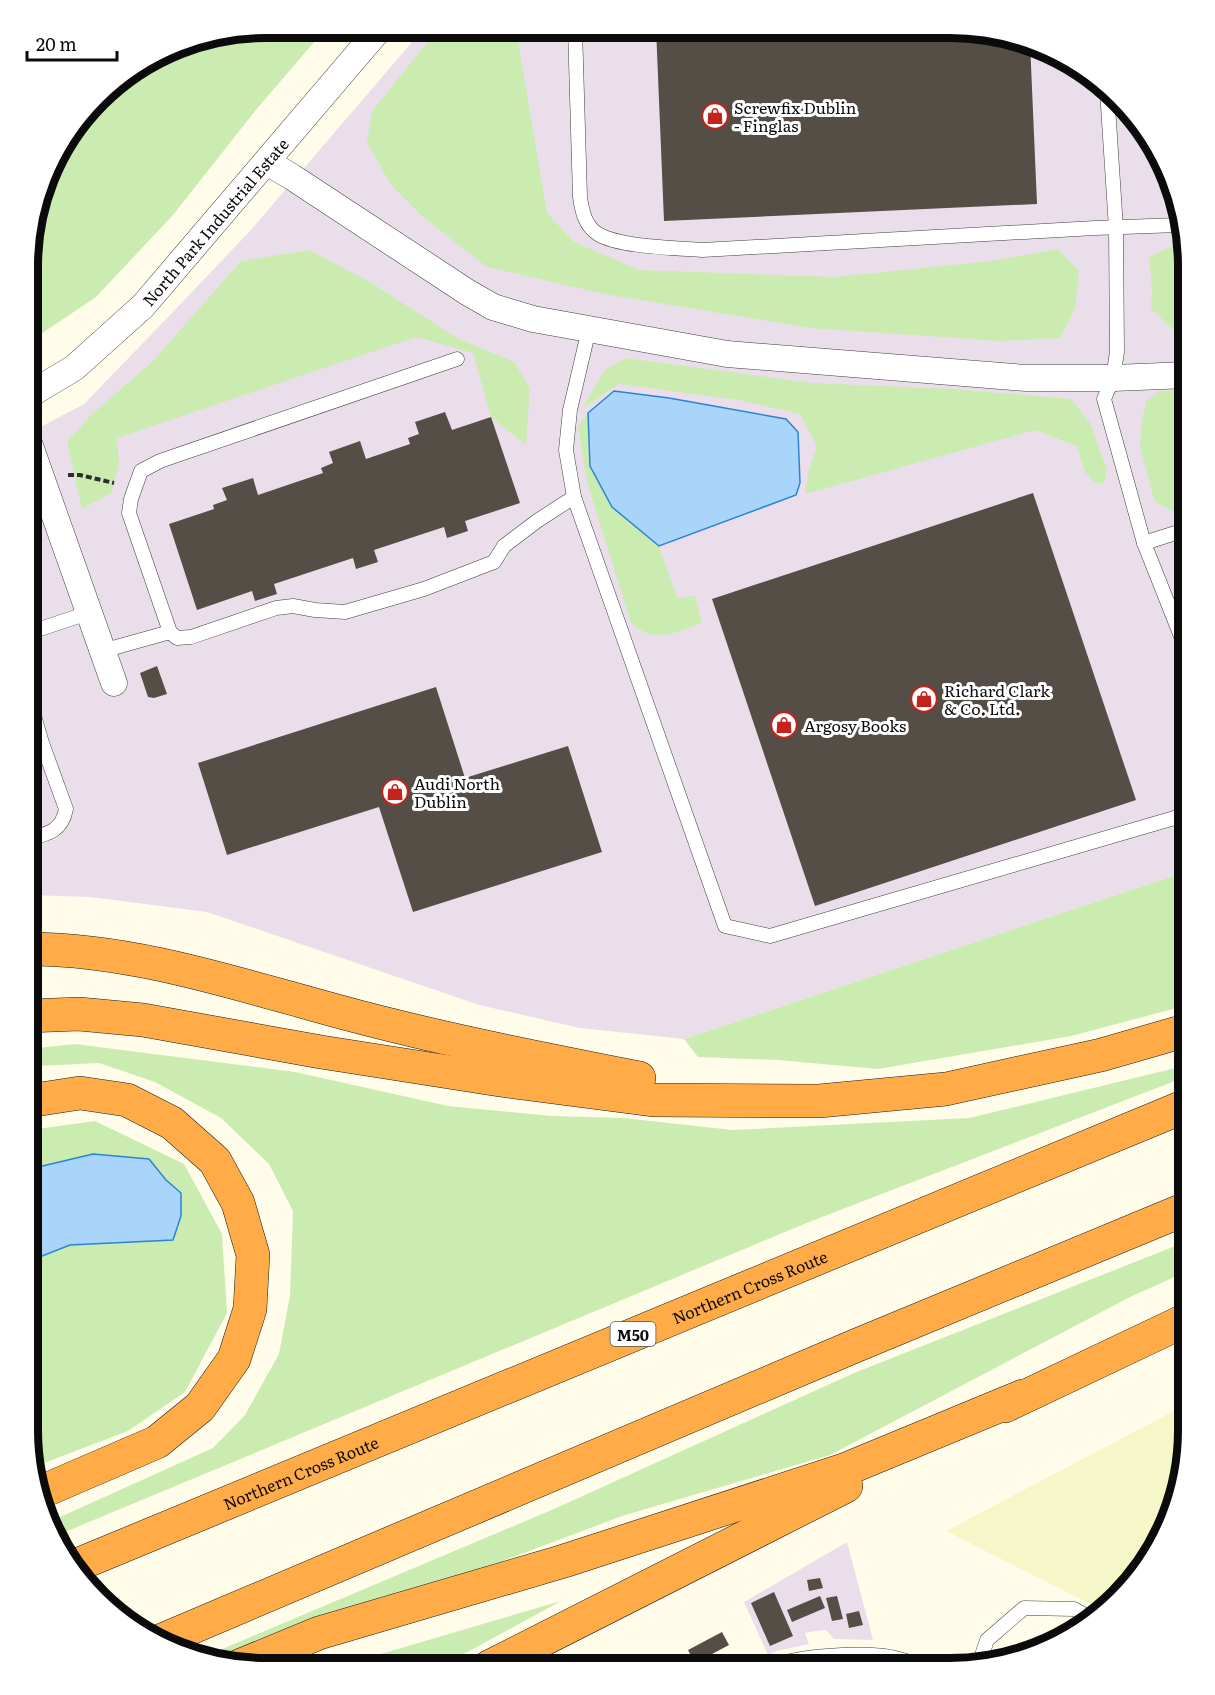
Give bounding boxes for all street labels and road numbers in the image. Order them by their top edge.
street label: North Park Industrial Estate [136,132,294,311]
street label: Northern Cross Route [668,1244,831,1329]
road number: M50 [610,1322,656,1346]
street label: Northern Cross Route [219,1430,382,1515]

